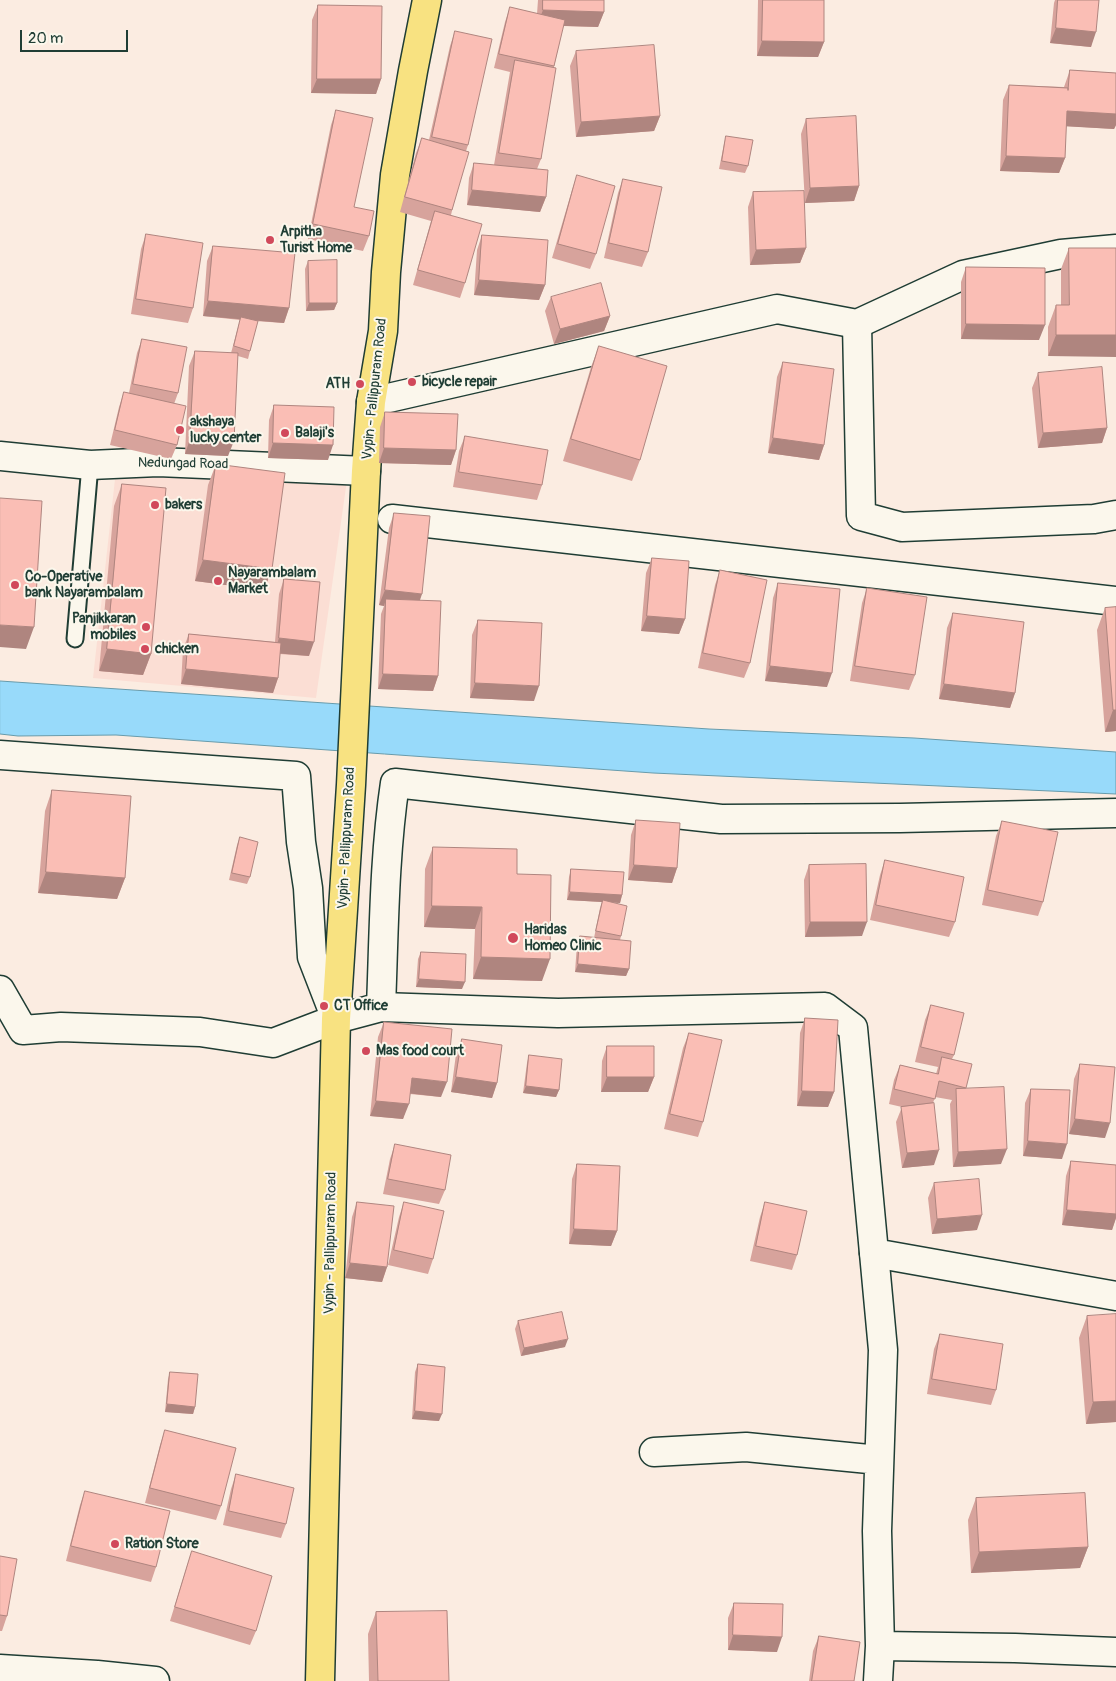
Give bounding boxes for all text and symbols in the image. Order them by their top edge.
scale bar [22,20,130,52]
text: 20 m [28,29,63,48]
place label: Arpitha Turist Home [280,224,352,256]
marker: Arpitha Turist Home [264,234,276,246]
street label: Vypin - Pallippuram Road [359,317,391,461]
place label: bicycle repair [422,374,497,390]
place label: ATH [325,376,350,392]
marker: bicycle repair [406,376,418,388]
marker: ATH [354,378,366,390]
place label: akshaya lucky center [190,414,261,447]
marker: akshaya lucky center [174,424,186,436]
place label: Balaji's [295,425,334,441]
marker: Balaji's [279,427,291,439]
street label: Nedungad Road [138,455,228,473]
place label: bakers [165,497,202,513]
marker: bakers [149,499,161,511]
place label: Nayarambalam Market [228,565,316,598]
place label: Co-Operative bank Nayarambalam [25,569,143,602]
marker: Nayarambalam Market [212,575,224,587]
marker: Co-Operative bank Nayarambalam [9,579,21,591]
place label: Panjikkaran mobiles [72,611,136,644]
marker: Panjikkaran mobiles [140,621,152,633]
place label: chicken [155,641,199,657]
marker: chicken [139,643,151,655]
street label: Vypin - Pallippuram Road [335,766,359,910]
place label: Haridas Homeo Clinic [524,922,602,954]
marker: Haridas Homeo Clinic [506,931,520,945]
place label: CT Office [334,998,388,1014]
marker: CT Office [318,1000,330,1012]
place label: Mas food court [376,1043,464,1059]
marker: Mas food court [360,1045,372,1057]
street label: Vypin - Pallippuram Road [321,1172,341,1314]
place label: Ration Store [125,1536,199,1552]
marker: Ration Store [109,1538,121,1550]

